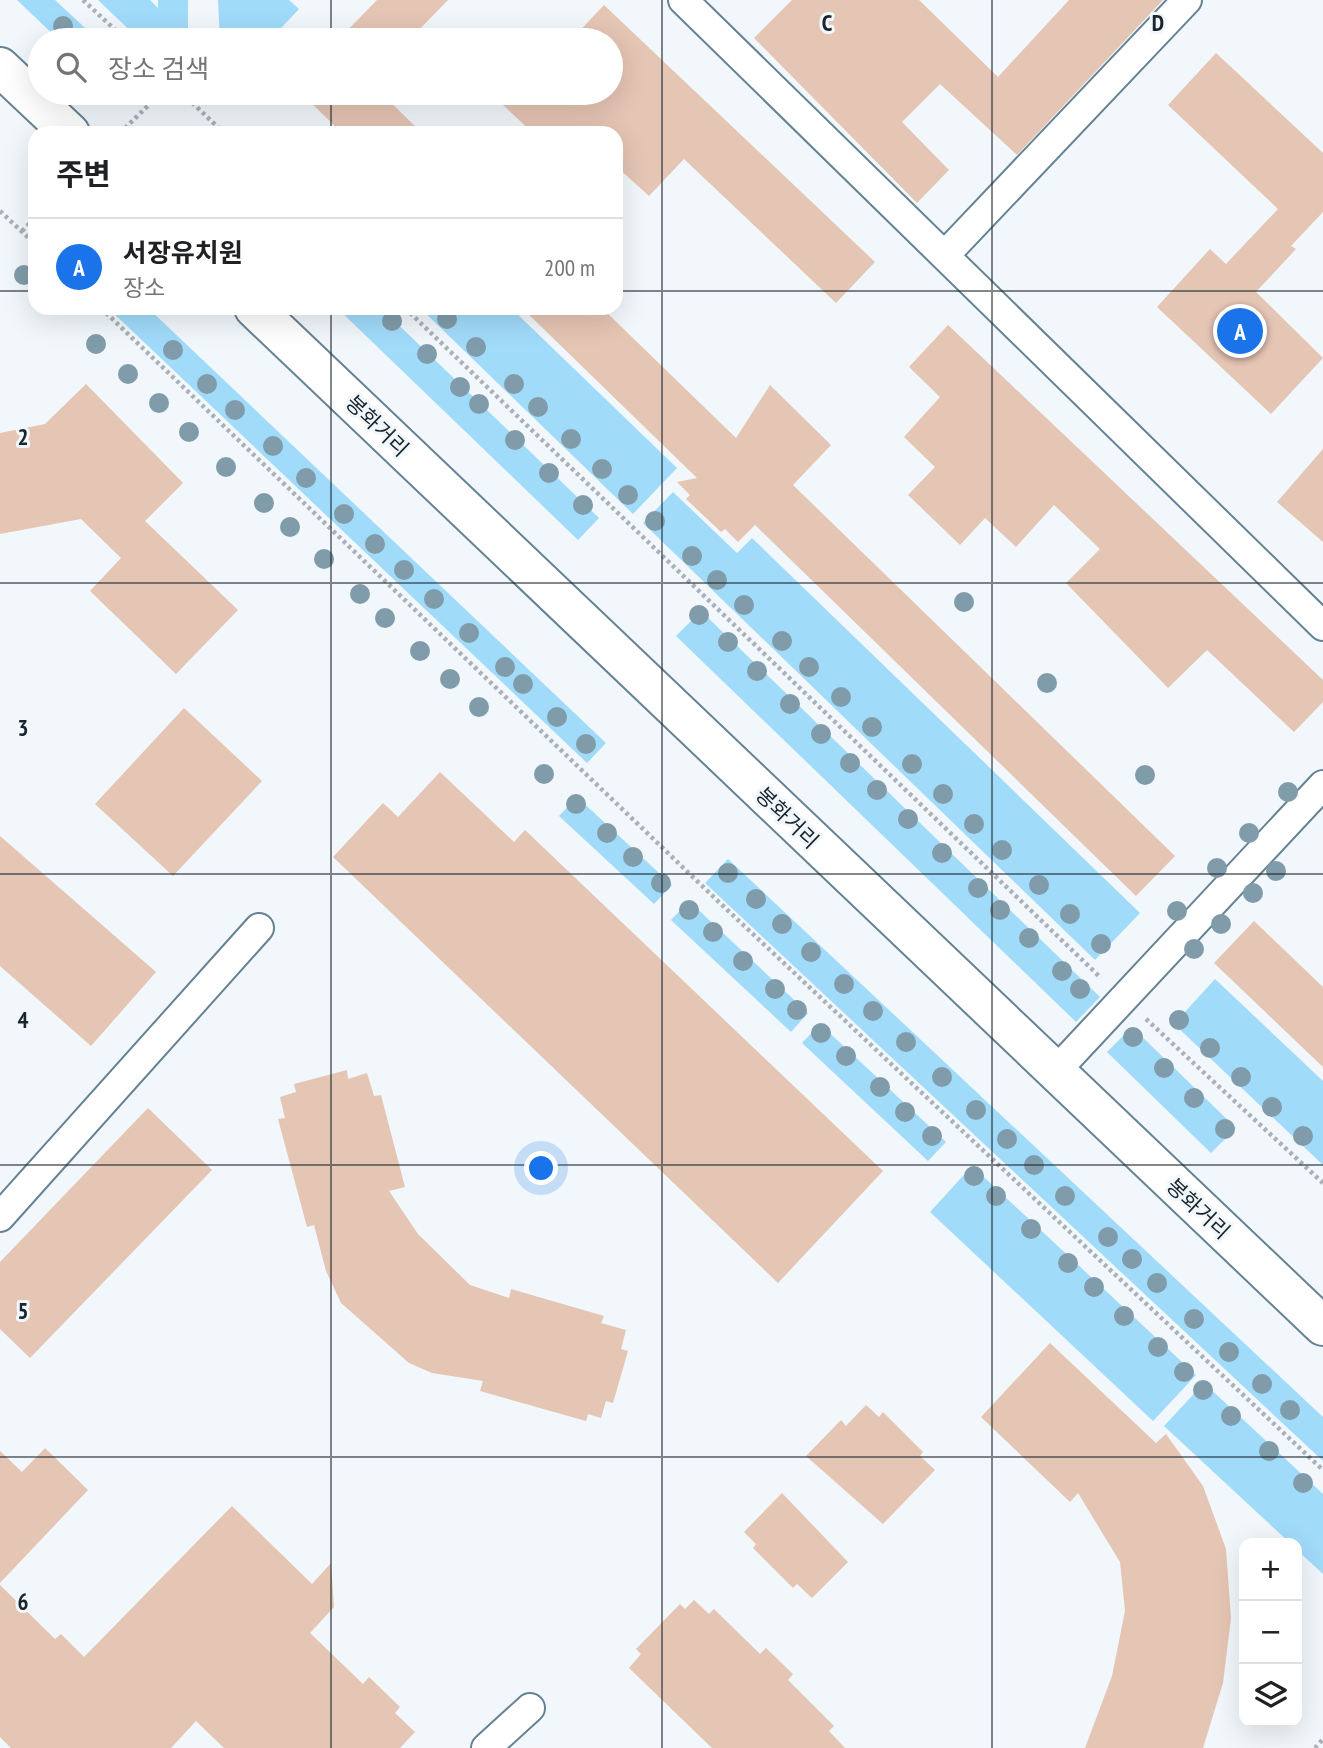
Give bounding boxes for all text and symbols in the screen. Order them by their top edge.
text: C [822,8,833,37]
text: D [1152,8,1164,37]
search box [28,28,623,105]
icon: search [52,48,90,86]
text: 장소 검색 [108,52,209,85]
text: 주변 [56,154,111,193]
text: 서장유치원 [123,236,243,269]
text: A [73,253,85,282]
text: 200 m [544,253,595,282]
text: 장소 [123,273,165,302]
pin: A [1217,305,1263,357]
street label: 봉화거리 [340,389,415,462]
text: 2 [18,422,29,451]
text: 3 [18,713,29,742]
street label: 봉화거리 [750,781,825,854]
text: 4 [18,1005,29,1034]
your location [524,1151,558,1185]
street label: 봉화거리 [1161,1172,1236,1245]
text: 5 [18,1296,29,1325]
map controls [1239,1538,1302,1727]
button: + [1239,1538,1302,1601]
text: 6 [18,1587,29,1616]
button: − [1239,1601,1302,1664]
button: layers [1239,1664,1302,1727]

